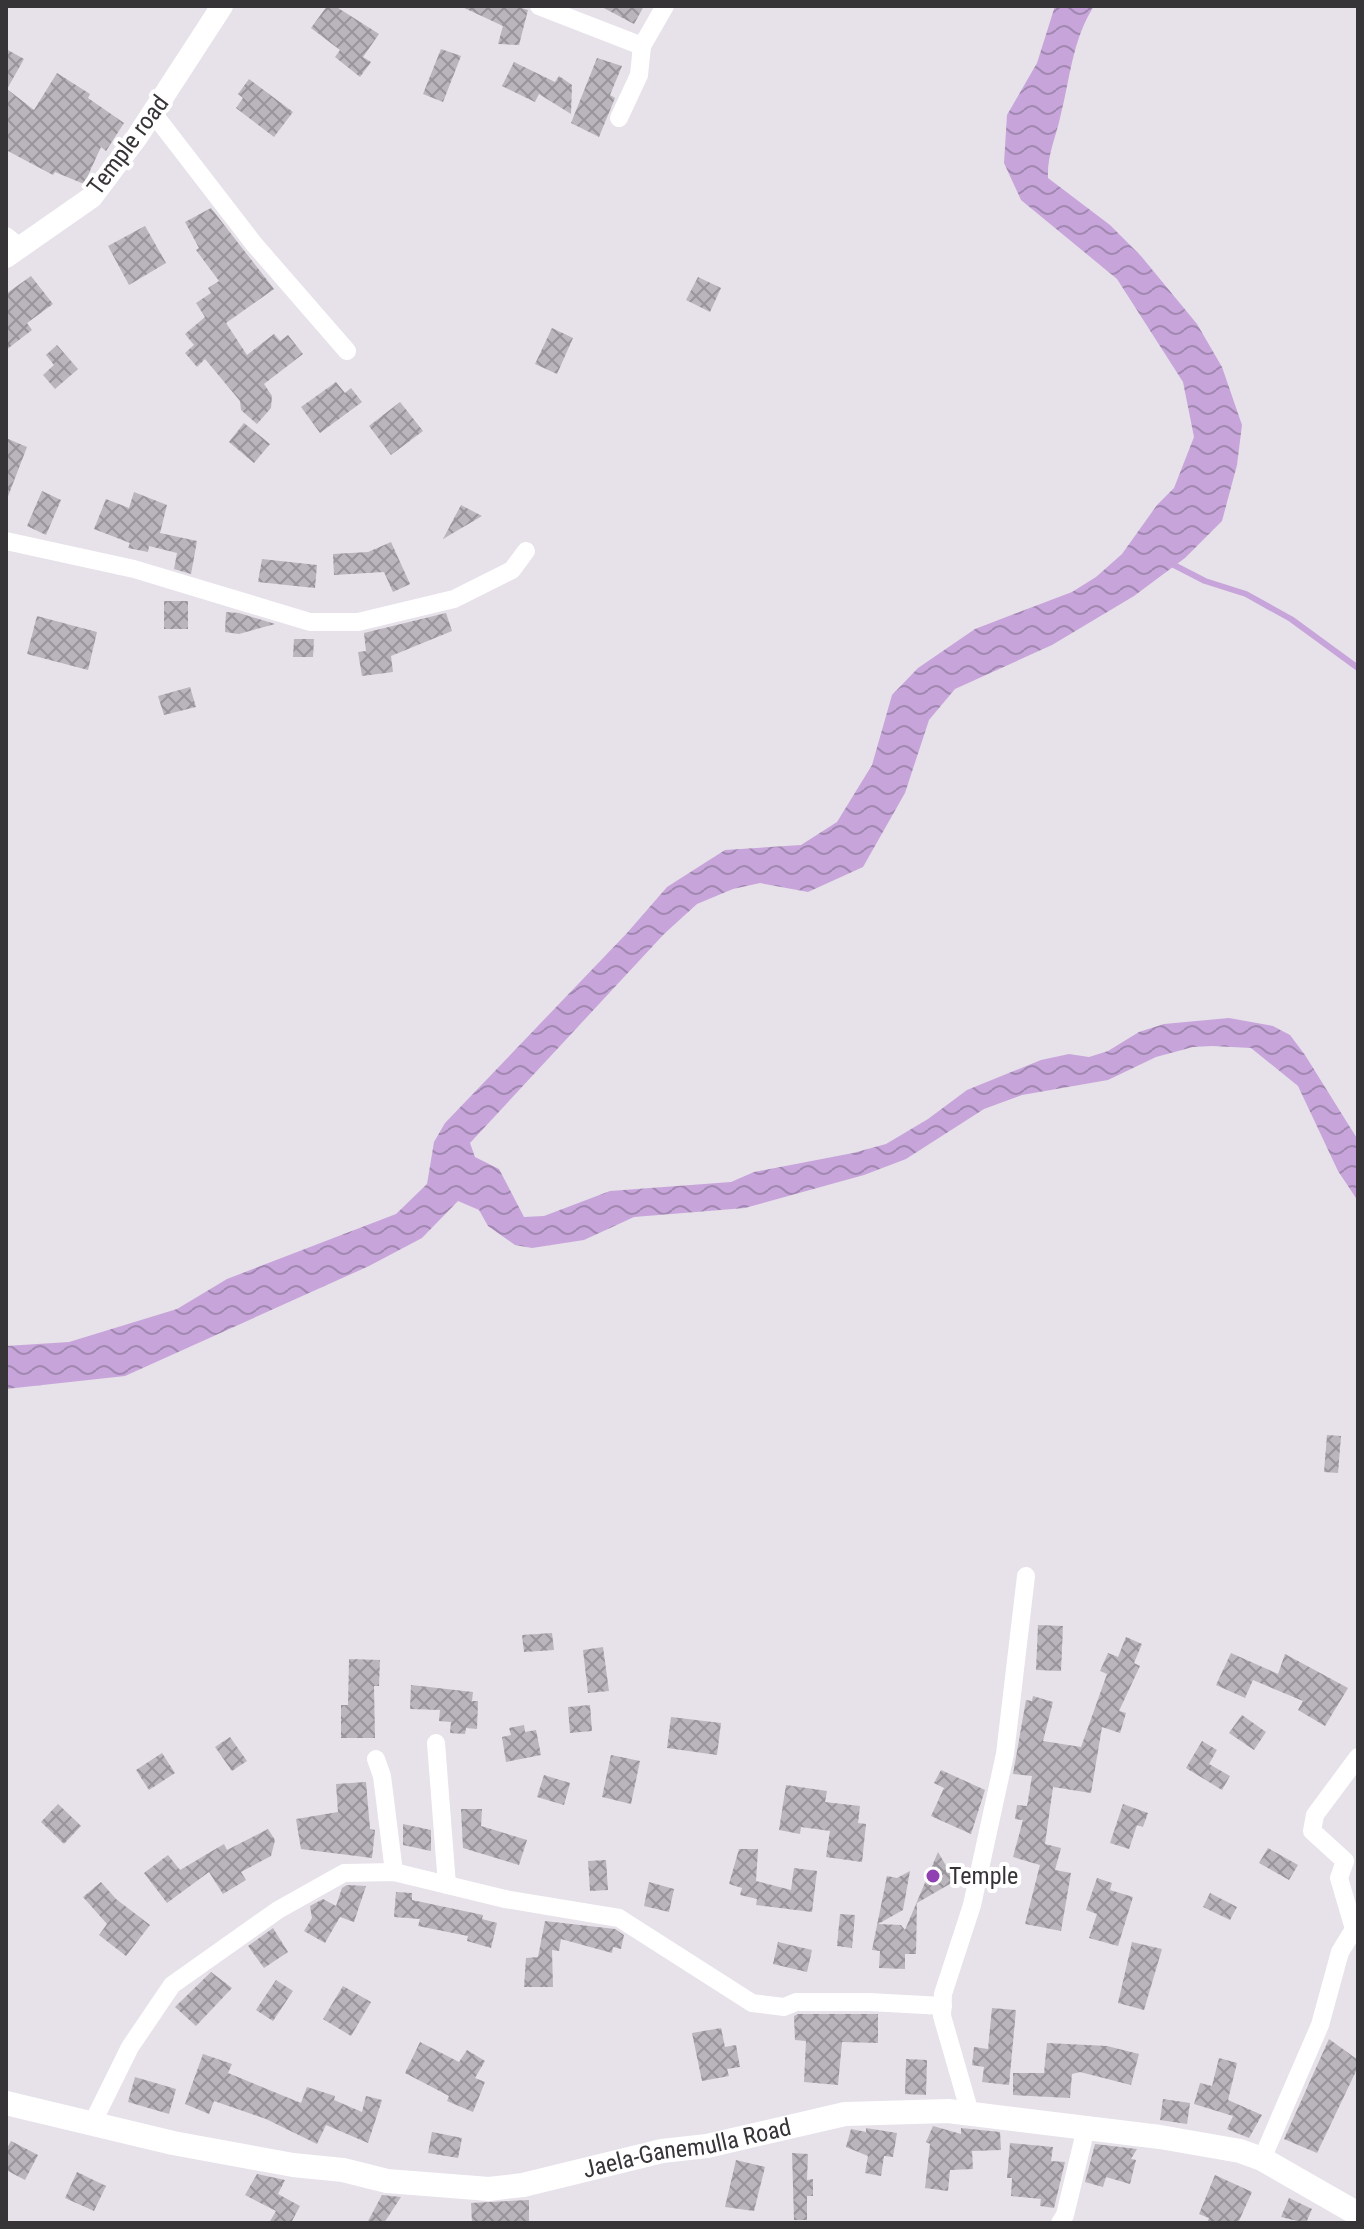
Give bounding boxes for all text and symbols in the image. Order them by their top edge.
street label: Temple road [82,90,174,200]
place label: Temple [949,1862,1018,1890]
marker: Temple [924,1867,942,1885]
street label: Jaela-Ganemulla Road [580,2113,794,2184]

